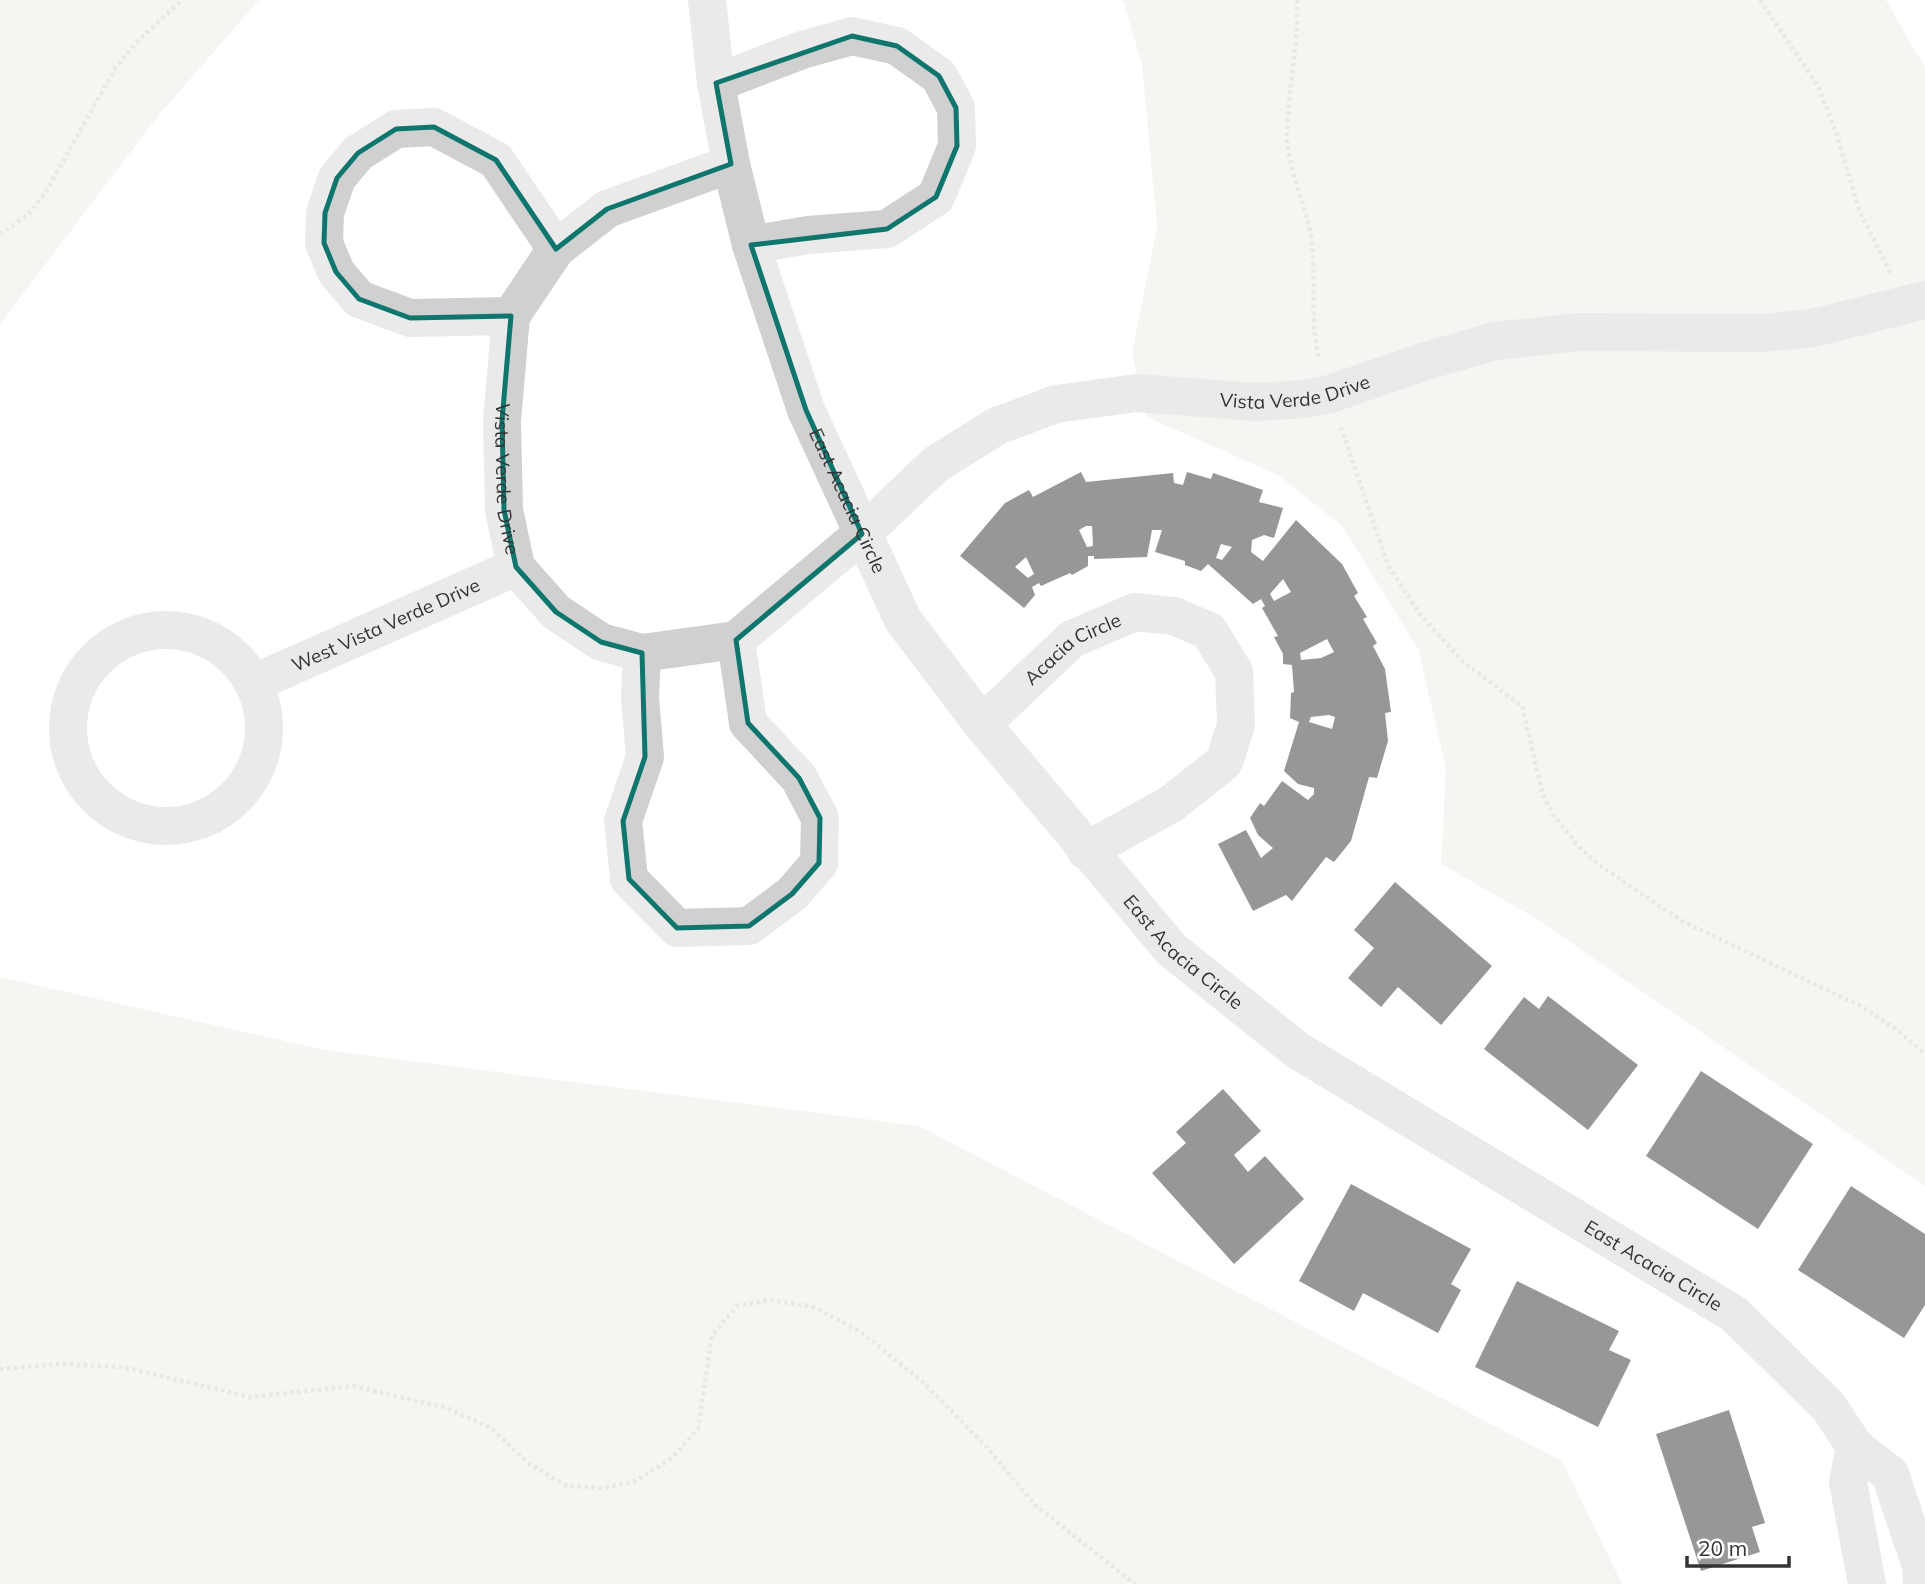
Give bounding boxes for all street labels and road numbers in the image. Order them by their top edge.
street label: Vista Verde Drive [1219,369,1373,414]
street label: Vista Verde Drive [490,402,525,557]
street label: East Acacia Circle [804,424,892,577]
street label: West Vista Verde Drive [288,573,484,677]
street label: Acacia Circle [1019,608,1124,690]
street label: East Acacia Circle [1119,890,1248,1014]
street label: East Acacia Circle [1580,1215,1727,1316]

